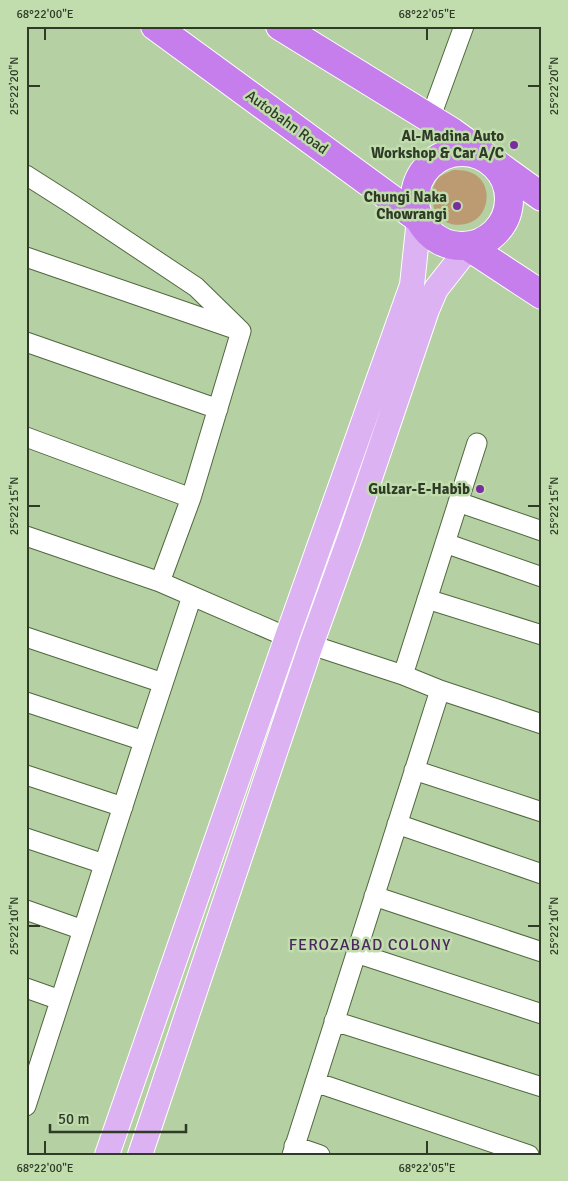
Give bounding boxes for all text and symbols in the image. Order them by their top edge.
text: 68°22'00"E [16,7,74,22]
text: 68°22'05"E [398,7,456,22]
text: 25°22'20"N [7,57,22,115]
text: 25°22'20"N [547,57,562,115]
street label: Autobahn Road [242,86,332,158]
place label: Al-Madina Auto Workshop & Car A/C [371,127,504,162]
marker: Al-Madina Auto Workshop & Car A/C [508,139,520,151]
place label: Chungi Naka Chowrangi [364,188,447,223]
marker: Chungi Naka Chowrangi [451,200,463,212]
text: 25°22'15"N [7,477,22,535]
text: 25°22'15"N [547,477,562,535]
place label: Gulzar-E-Habib [368,480,470,498]
marker: Gulzar-E-Habib [474,483,486,495]
text: 25°22'10"N [7,897,22,955]
text: 25°22'10"N [547,897,562,955]
district label: FEROZABAD COLONY [289,935,451,955]
scale bar [50,1101,186,1133]
text: 50 m [58,1110,89,1128]
text: 68°22'00"E [16,1161,74,1176]
text: 68°22'05"E [398,1161,456,1176]

